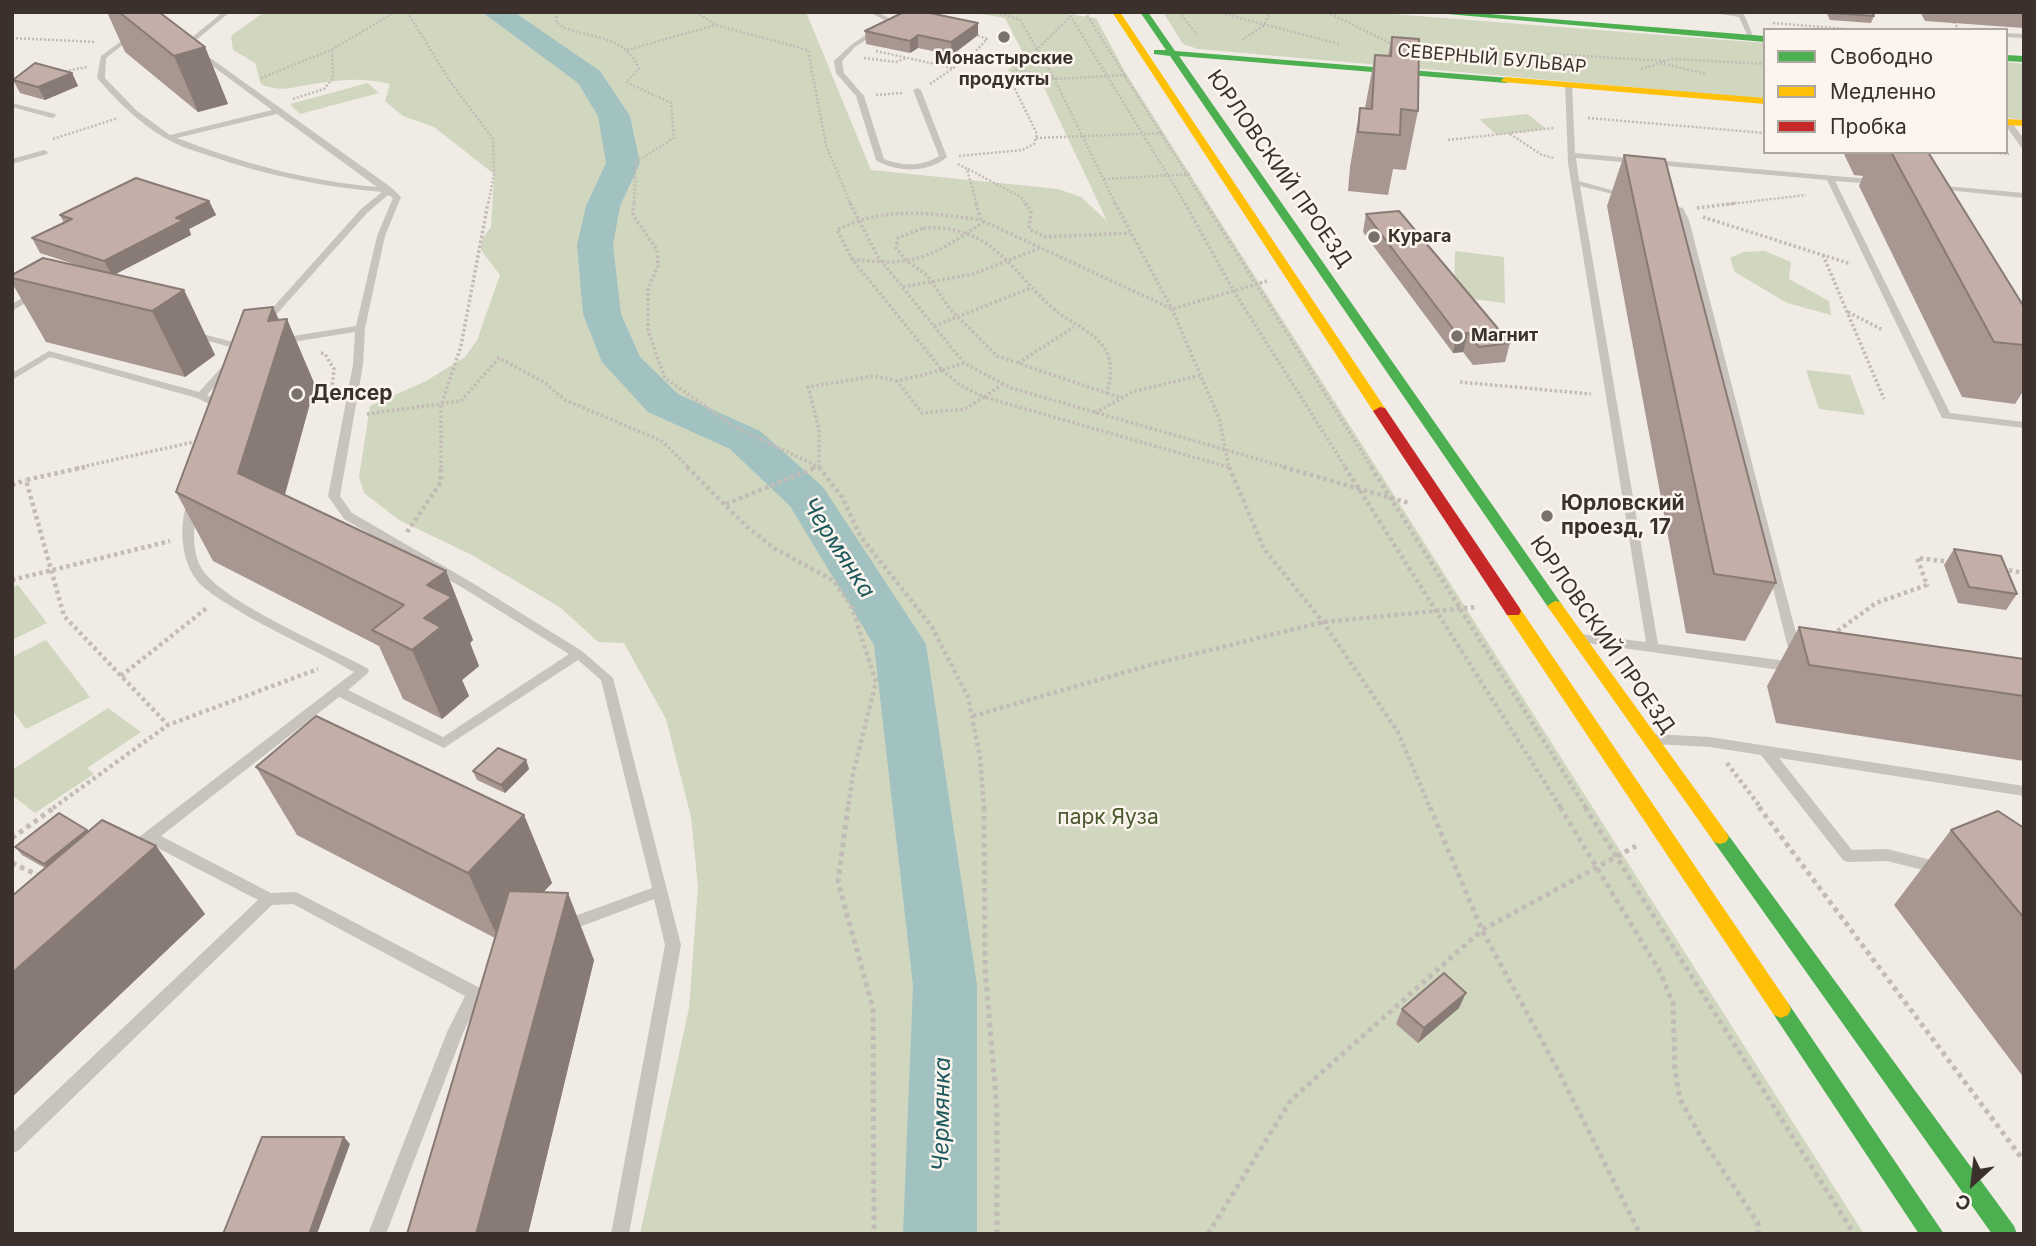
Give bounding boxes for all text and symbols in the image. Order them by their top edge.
legend [1763,28,2008,154]
marker: Монастырские продукты [996,29,1012,45]
street label: СЕВЕРНЫЙ БУЛЬВАР [1397,40,1587,78]
text: Свободно [1830,44,1933,69]
place label: Монастырские продукты [935,48,1073,90]
street label: ЮРЛОВСКИЙ ПРОЕЗД [1201,65,1357,273]
text: Медленно [1830,79,1936,104]
text: Пробка [1830,114,1907,139]
place label: Курага [1388,226,1451,248]
marker: Курага [1366,229,1382,245]
place label: Магнит [1471,325,1538,347]
marker: Магнит [1449,328,1465,344]
place label: Делсер [311,381,393,407]
marker: Делсер [289,386,305,402]
place label: Юрловский проезд, 17 [1561,491,1685,541]
water label: Чермянка [795,493,881,603]
marker: Юрловский проезд, 17 [1539,508,1555,524]
street label: ЮРЛОВСКИЙ ПРОЕЗД [1524,531,1680,739]
park label: парк Яуза [1057,805,1159,831]
water label: Чермянка [927,1057,957,1171]
north arrow [1938,1148,2008,1218]
text: С [1952,1189,1975,1216]

